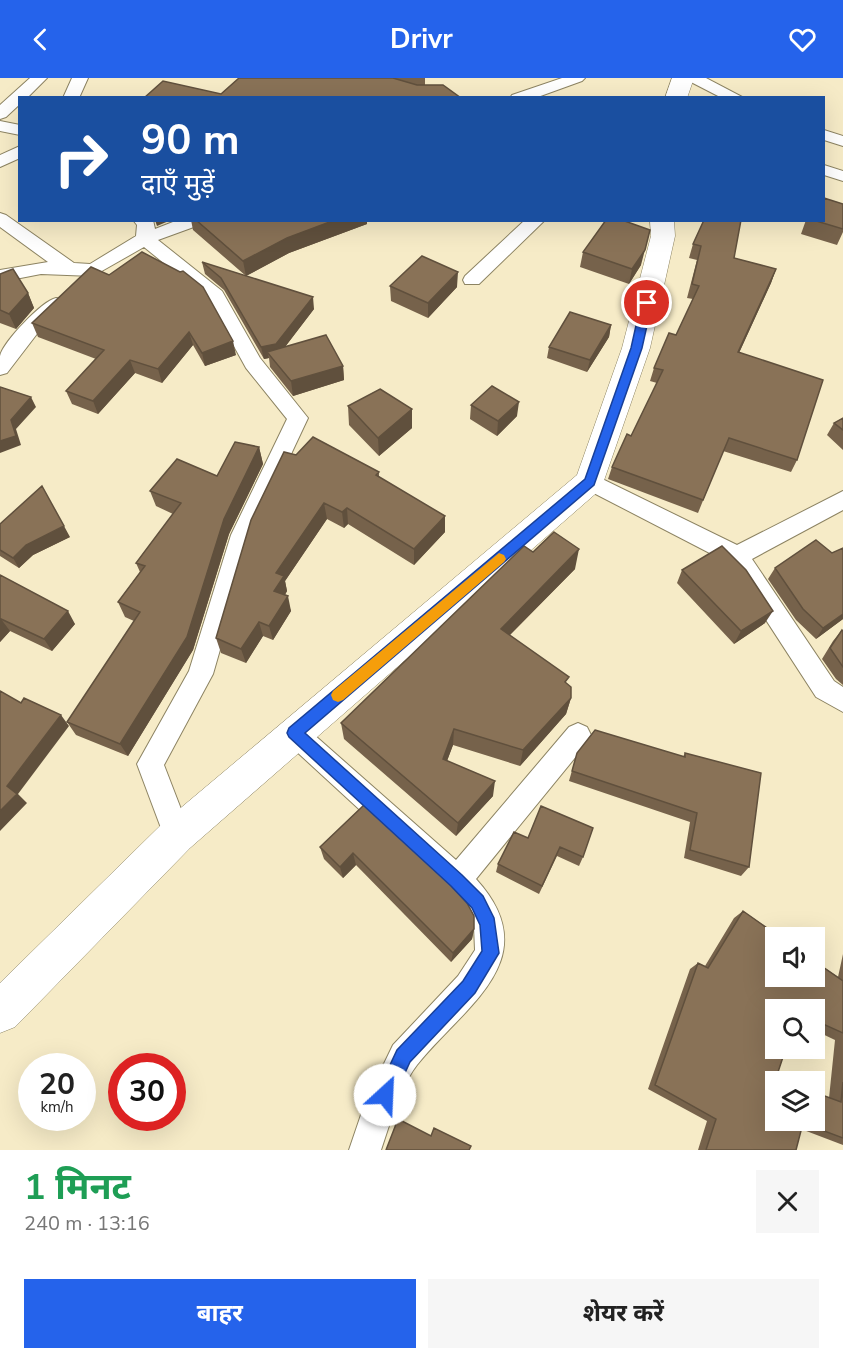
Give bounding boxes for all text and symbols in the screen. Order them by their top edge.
text: Drivr [390,21,453,58]
icon: back [24,23,57,56]
icon: heart [786,23,819,56]
text: 90 m [141,112,240,169]
icon: right [42,120,120,198]
text: दाएँ मुड़ें [141,166,215,203]
pin [621,277,672,328]
icon: arrive [630,286,663,319]
map controls [765,927,825,1131]
button: sound [765,927,825,987]
button: search [765,999,825,1059]
speed limit sign: 30 [108,1053,186,1131]
position arrow [353,1063,417,1127]
text: 20 [39,1064,75,1105]
button: layers [765,1071,825,1131]
text: km/h [40,1097,74,1117]
text: 1 मिनट [24,1163,131,1212]
button: close [756,1170,819,1233]
text: 240 m · 13:16 [24,1210,150,1237]
button: बाहर [24,1279,416,1348]
button: शेयर करें [428,1279,819,1348]

